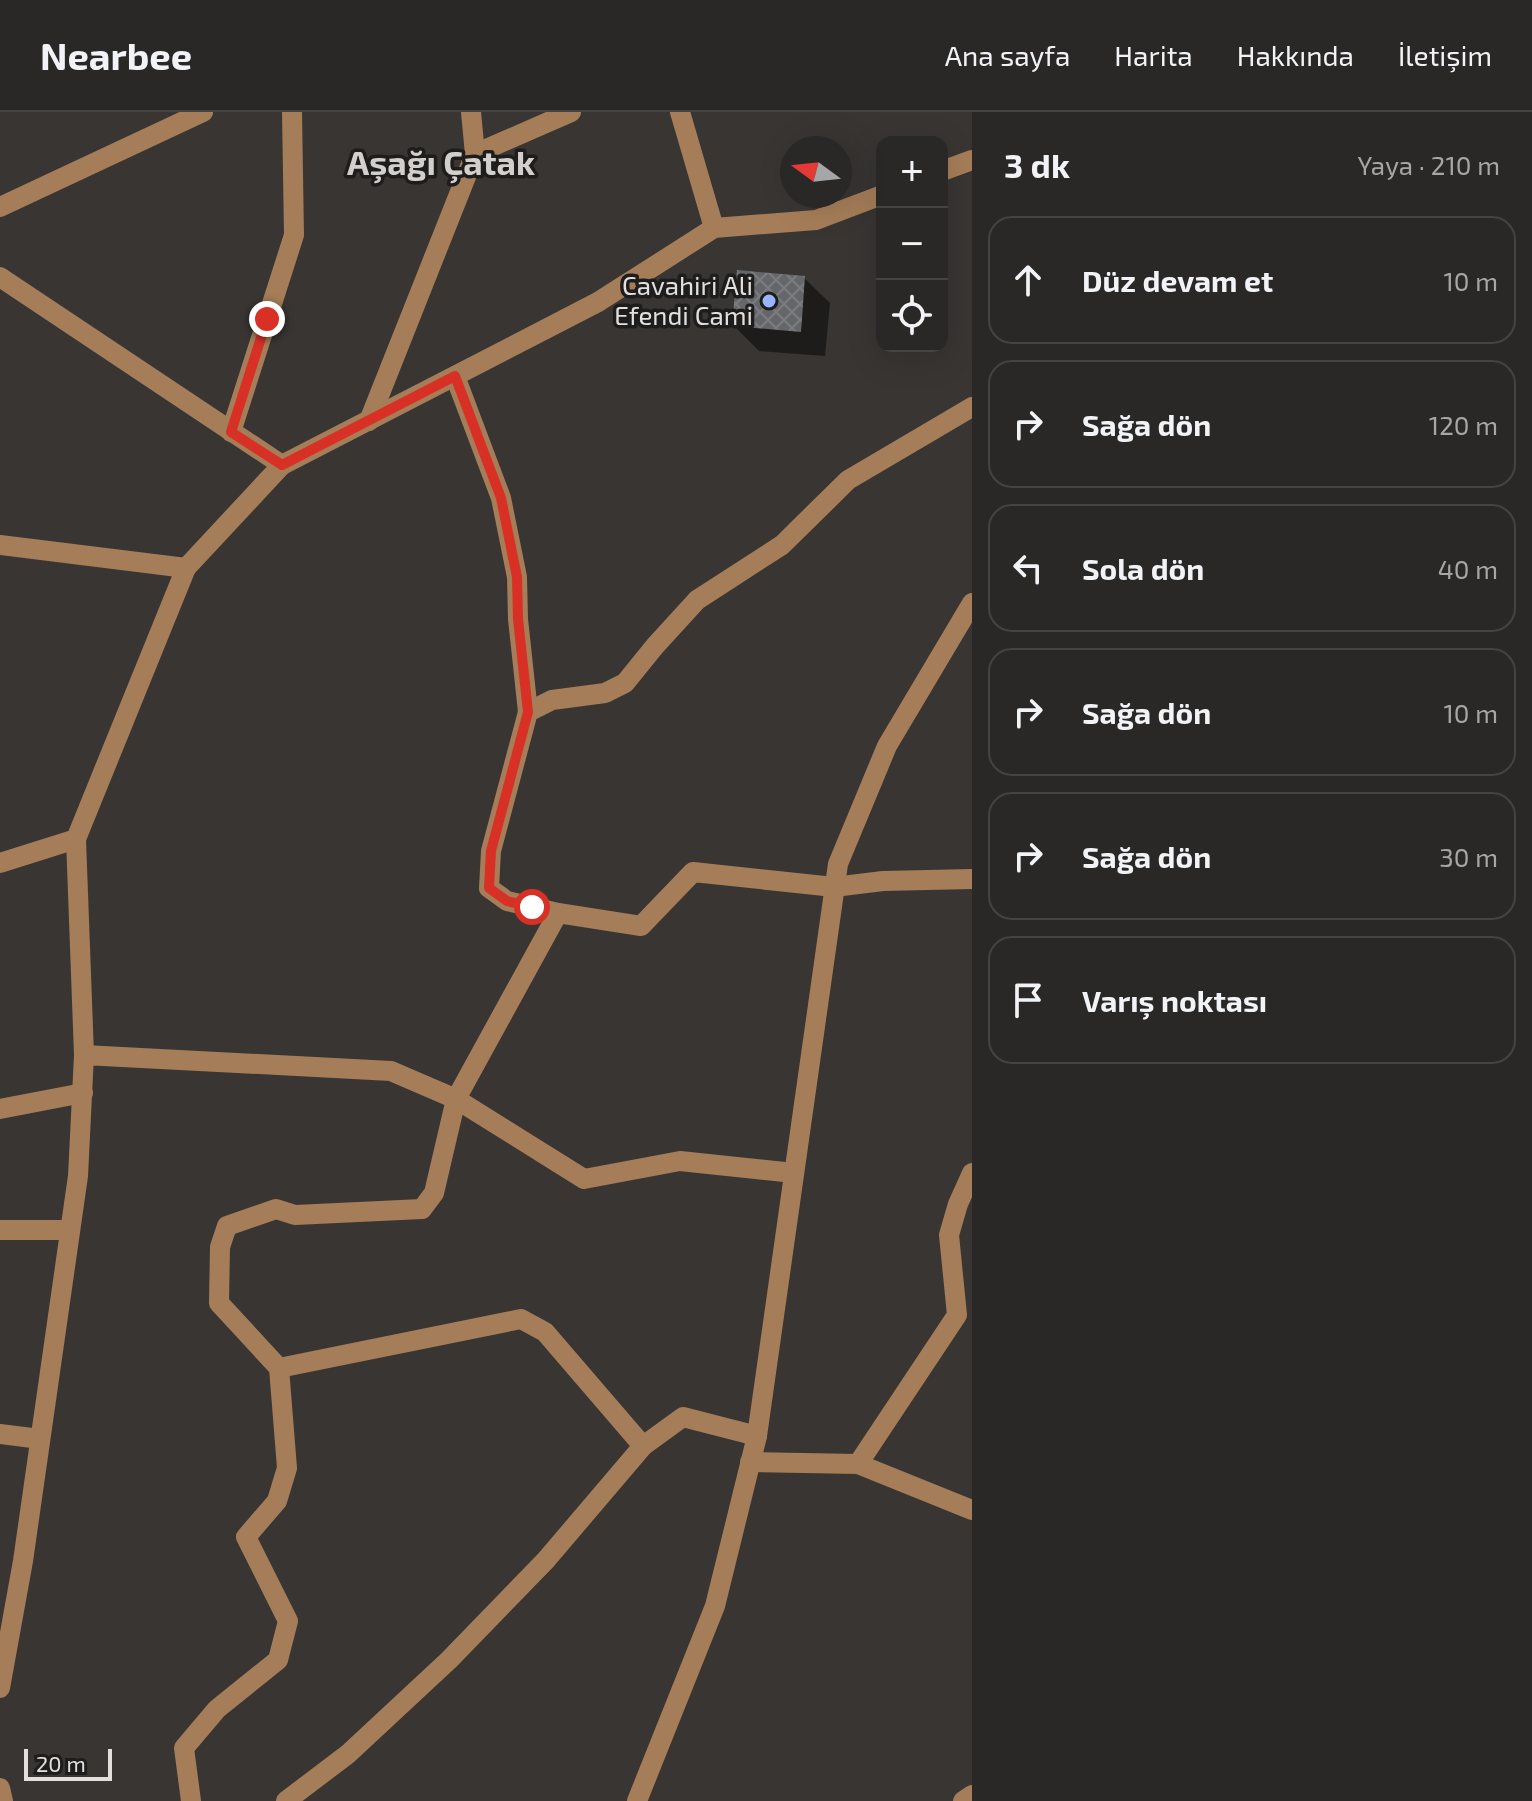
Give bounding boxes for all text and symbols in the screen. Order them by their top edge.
text: Nearbee [40,32,192,78]
text: Ana sayfa [945,38,1070,72]
text: Harita [1114,38,1193,72]
text: Hakkında [1237,38,1354,72]
text: İletişim [1398,38,1492,72]
north arrow [780,136,852,208]
map controls [876,136,948,352]
button: + [876,136,948,208]
district label: Aşağı Çatak [347,141,535,184]
text: 3 dk [1004,144,1070,185]
text: Yaya · 210 m [1358,149,1500,180]
button: − [876,208,948,280]
icon: ahead [1006,258,1050,302]
text: Düz devam et [1082,262,1273,298]
text: 10 m [1443,265,1498,296]
place label: Cavahiri Ali Efendi Cami [614,269,753,330]
button: locate [876,280,948,352]
marker: Cavahiri Ali Efendi Cami [760,292,778,310]
route end [249,301,285,337]
icon: right [1006,402,1050,446]
text: Sağa dön [1082,406,1211,442]
text: 120 m [1429,409,1498,440]
icon: left [1006,546,1050,590]
text: Sola dön [1082,550,1204,586]
text: 40 m [1438,553,1498,584]
icon: right [1006,690,1050,734]
text: Sağa dön [1082,694,1211,730]
text: 10 m [1443,697,1498,728]
icon: right [1006,834,1050,878]
text: Sağa dön [1082,838,1211,874]
text: 30 m [1439,841,1498,872]
route start [514,889,550,925]
icon: arrive [1006,978,1050,1022]
text: Varış noktası [1082,982,1267,1018]
scale bar [24,1745,112,1781]
text: 20 m [36,1750,86,1776]

